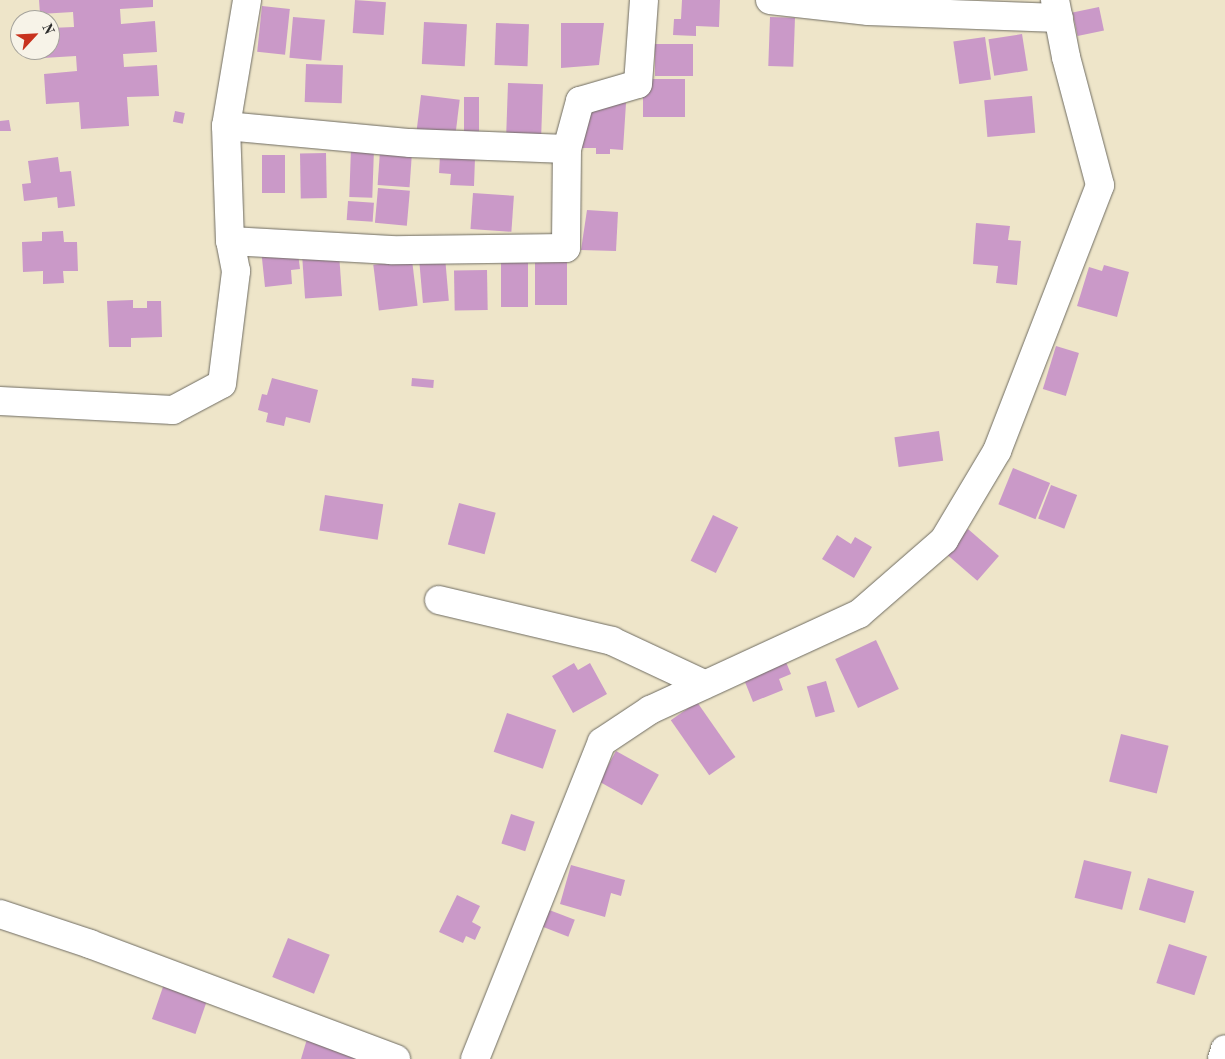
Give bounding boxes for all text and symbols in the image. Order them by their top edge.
north arrow [10,10,60,60]
text: N [39,21,56,37]

